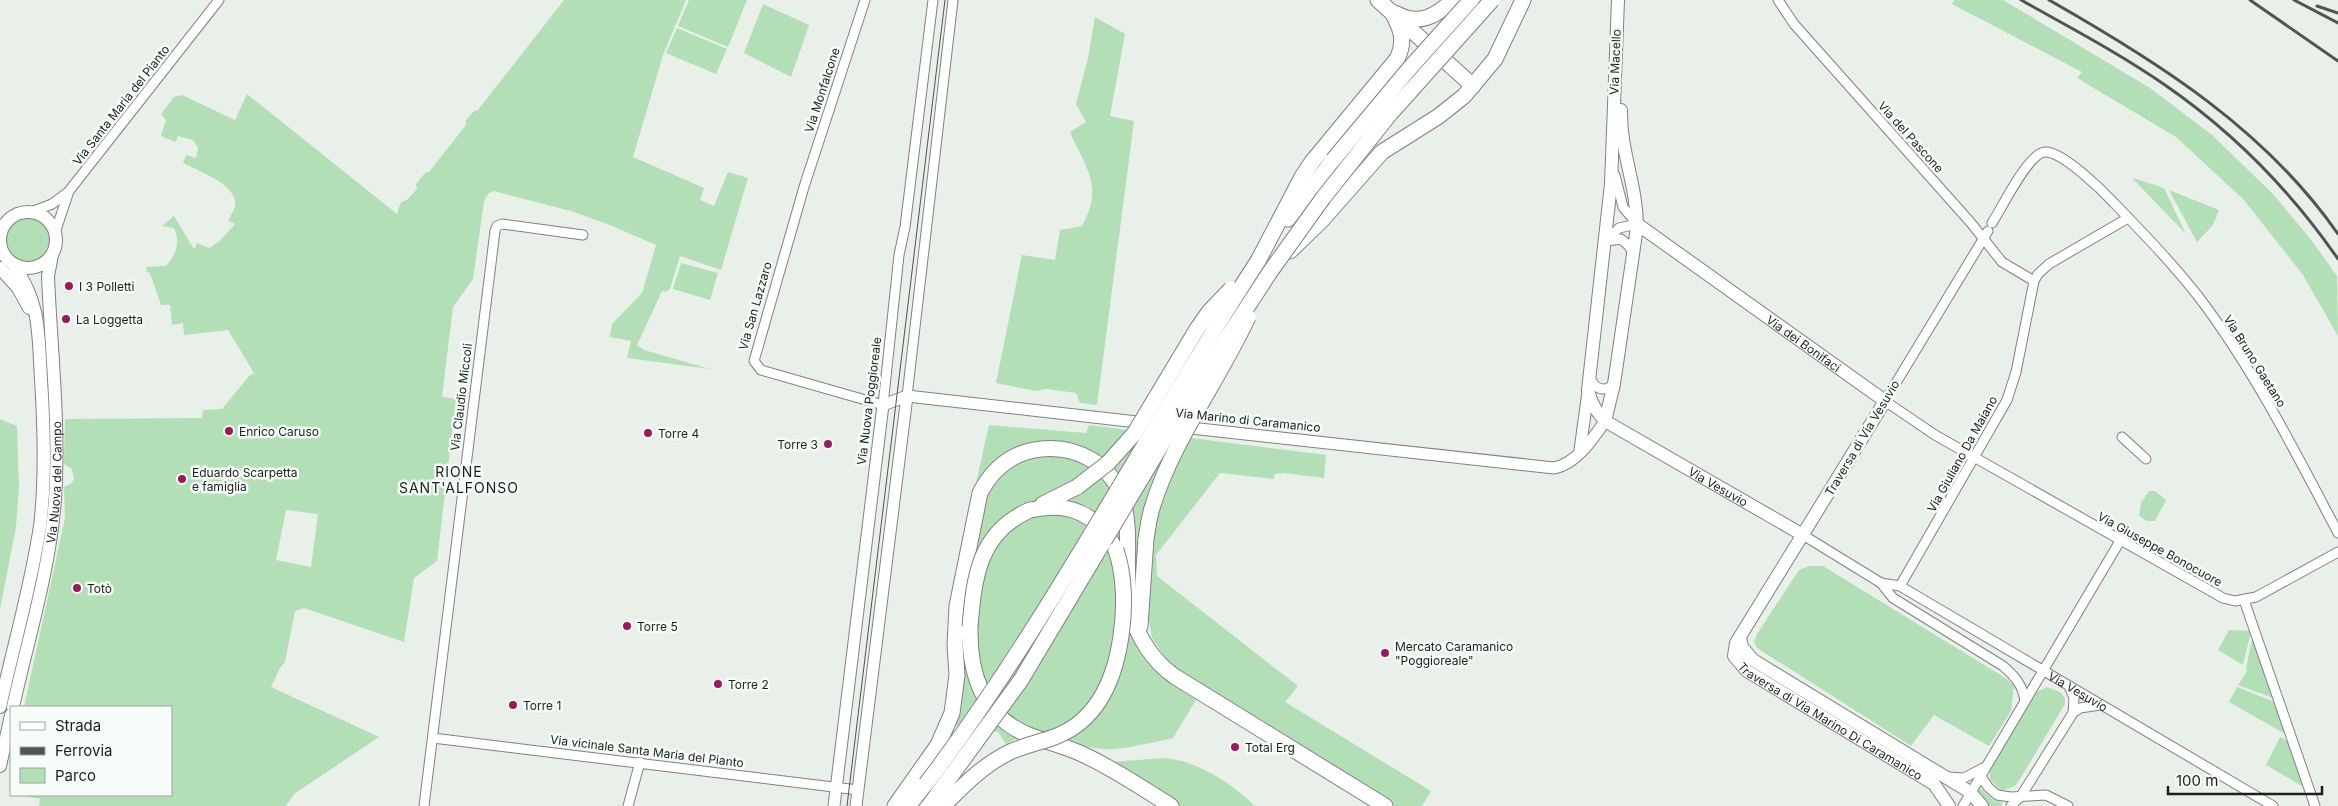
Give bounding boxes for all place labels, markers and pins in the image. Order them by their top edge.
place label: I 3 Polletti [79,279,135,294]
marker: I 3 Polletti [63,280,75,292]
place label: La Loggetta [76,312,143,327]
marker: La Loggetta [60,313,72,325]
place label: Enrico Caruso [239,424,319,439]
marker: Enrico Caruso [223,425,235,437]
place label: Torre 4 [658,426,699,441]
marker: Torre 4 [642,427,654,439]
place label: Torre 3 [777,437,818,452]
marker: Torre 3 [822,438,834,450]
place label: Eduardo Scarpetta e famiglia [192,465,297,494]
marker: Eduardo Scarpetta e famiglia [176,473,188,485]
place label: Totò [87,581,112,596]
marker: Totò [71,582,83,594]
place label: Torre 5 [637,619,678,634]
marker: Torre 5 [621,620,633,632]
place label: Mercato Caramanico "Poggioreale" [1395,639,1513,668]
marker: Mercato Caramanico "Poggioreale" [1379,647,1391,659]
place label: Torre 2 [728,677,769,692]
marker: Torre 2 [712,678,724,690]
place label: Torre 1 [523,698,561,713]
marker: Torre 1 [507,699,519,711]
place label: Total Erg [1245,740,1295,755]
marker: Total Erg [1229,741,1241,753]

